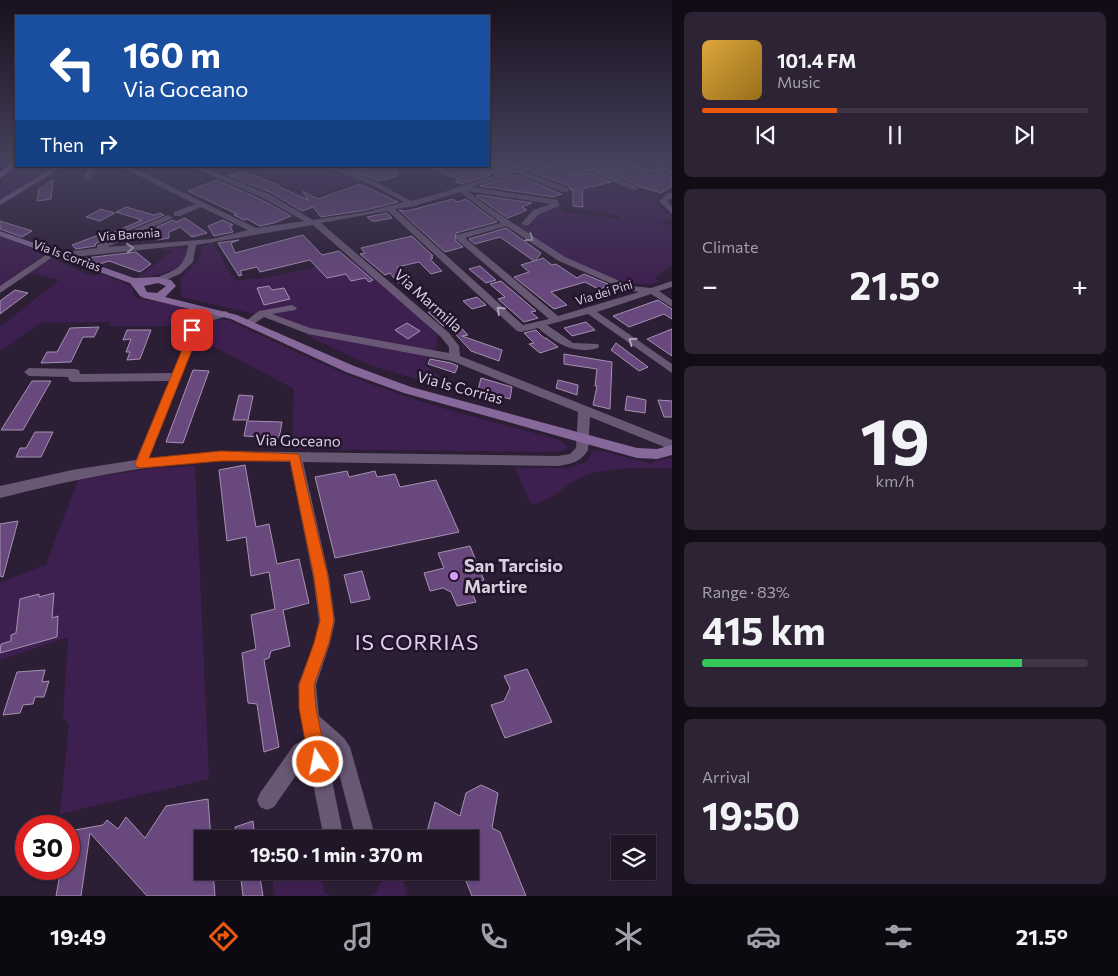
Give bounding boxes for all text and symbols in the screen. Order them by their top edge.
text: 160 m [123,32,221,75]
icon: left [40,35,105,100]
text: 101.4 FM [777,49,856,72]
text: Music [777,72,821,91]
text: Via Goceano [123,75,249,102]
icon: previous [752,121,780,149]
icon: pause [881,121,909,149]
icon: next [1010,121,1038,149]
icon: right [94,130,122,158]
text: Then [40,133,84,156]
street label: Via Baronia [98,225,160,243]
one-way arrow [525,231,534,241]
street label: Via Is Corrias [32,236,103,274]
text: Climate [702,237,758,256]
one-way arrow [127,242,135,253]
text: 21.5° [850,261,940,308]
street label: Via Marmilla [391,265,466,335]
text: − [702,268,718,302]
text: + [1072,268,1088,302]
street label: Via dei Pini [573,277,634,307]
one-way arrow [496,307,505,316]
pin [171,309,213,351]
icon: arrive [178,316,206,344]
one-way arrow [628,338,638,347]
street label: Via Is Corrias [415,367,505,407]
text: 19 [860,399,930,478]
street label: Via Goceano [255,430,341,450]
text: km/h [876,471,914,490]
place label: San Tarcisio Martire [464,554,563,597]
marker: San Tarcisio Martire [448,570,460,582]
text: Range · 83% [702,582,790,601]
text: 415 km [702,606,826,653]
district label: IS CORRIAS [355,629,479,654]
position arrow [291,735,343,787]
text: Arrival [702,767,750,786]
text: 19:50 [702,791,800,838]
speed limit sign: 30 [15,815,80,880]
map controls [611,835,656,880]
button: layers [611,835,656,880]
text: 19:50 · 1 min · 370 m [250,843,423,866]
icon: directions [206,919,241,954]
icon: music [341,919,376,954]
icon: phone [476,919,511,954]
icon: climate [611,919,646,954]
icon: car [746,919,781,954]
icon: filters [881,919,916,954]
text: 19:49 [50,923,106,950]
text: 21.5° [1016,923,1068,950]

